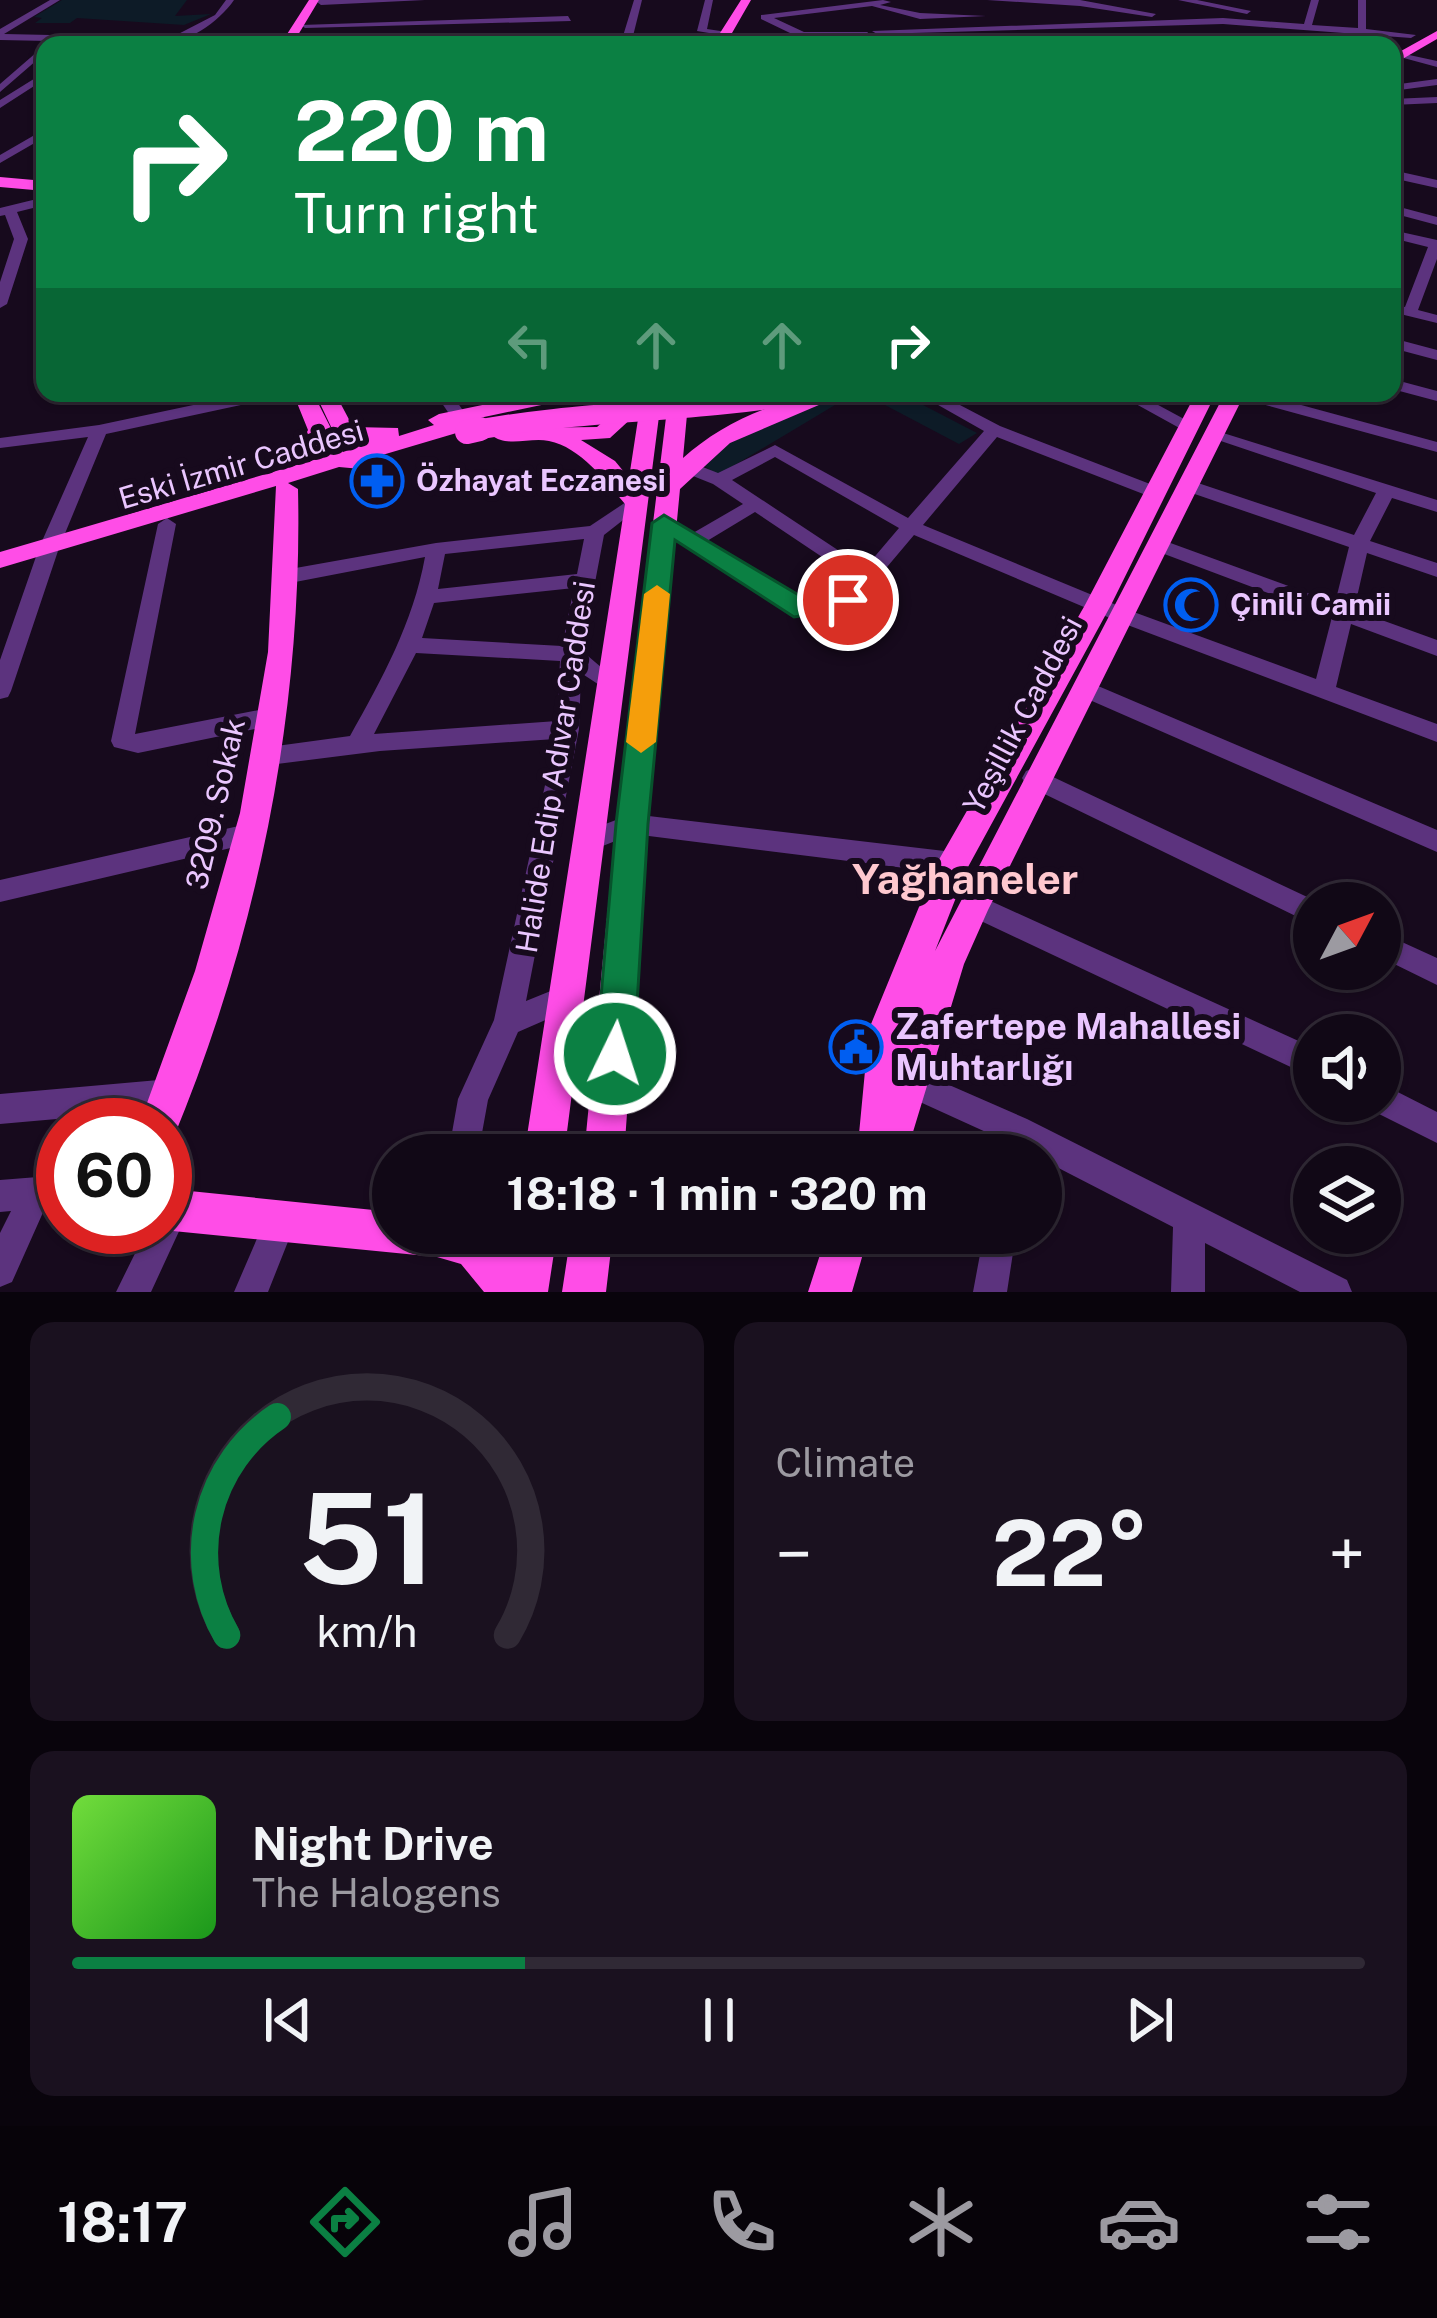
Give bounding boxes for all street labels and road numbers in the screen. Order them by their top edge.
street label: Eski İzmir Caddesi [114,412,367,516]
street label: Halide Edip Adıvar Caddesi [508,578,602,955]
street label: Yeşillik Caddesi [955,610,1089,819]
street label: 3209. Sokak [178,715,252,893]

